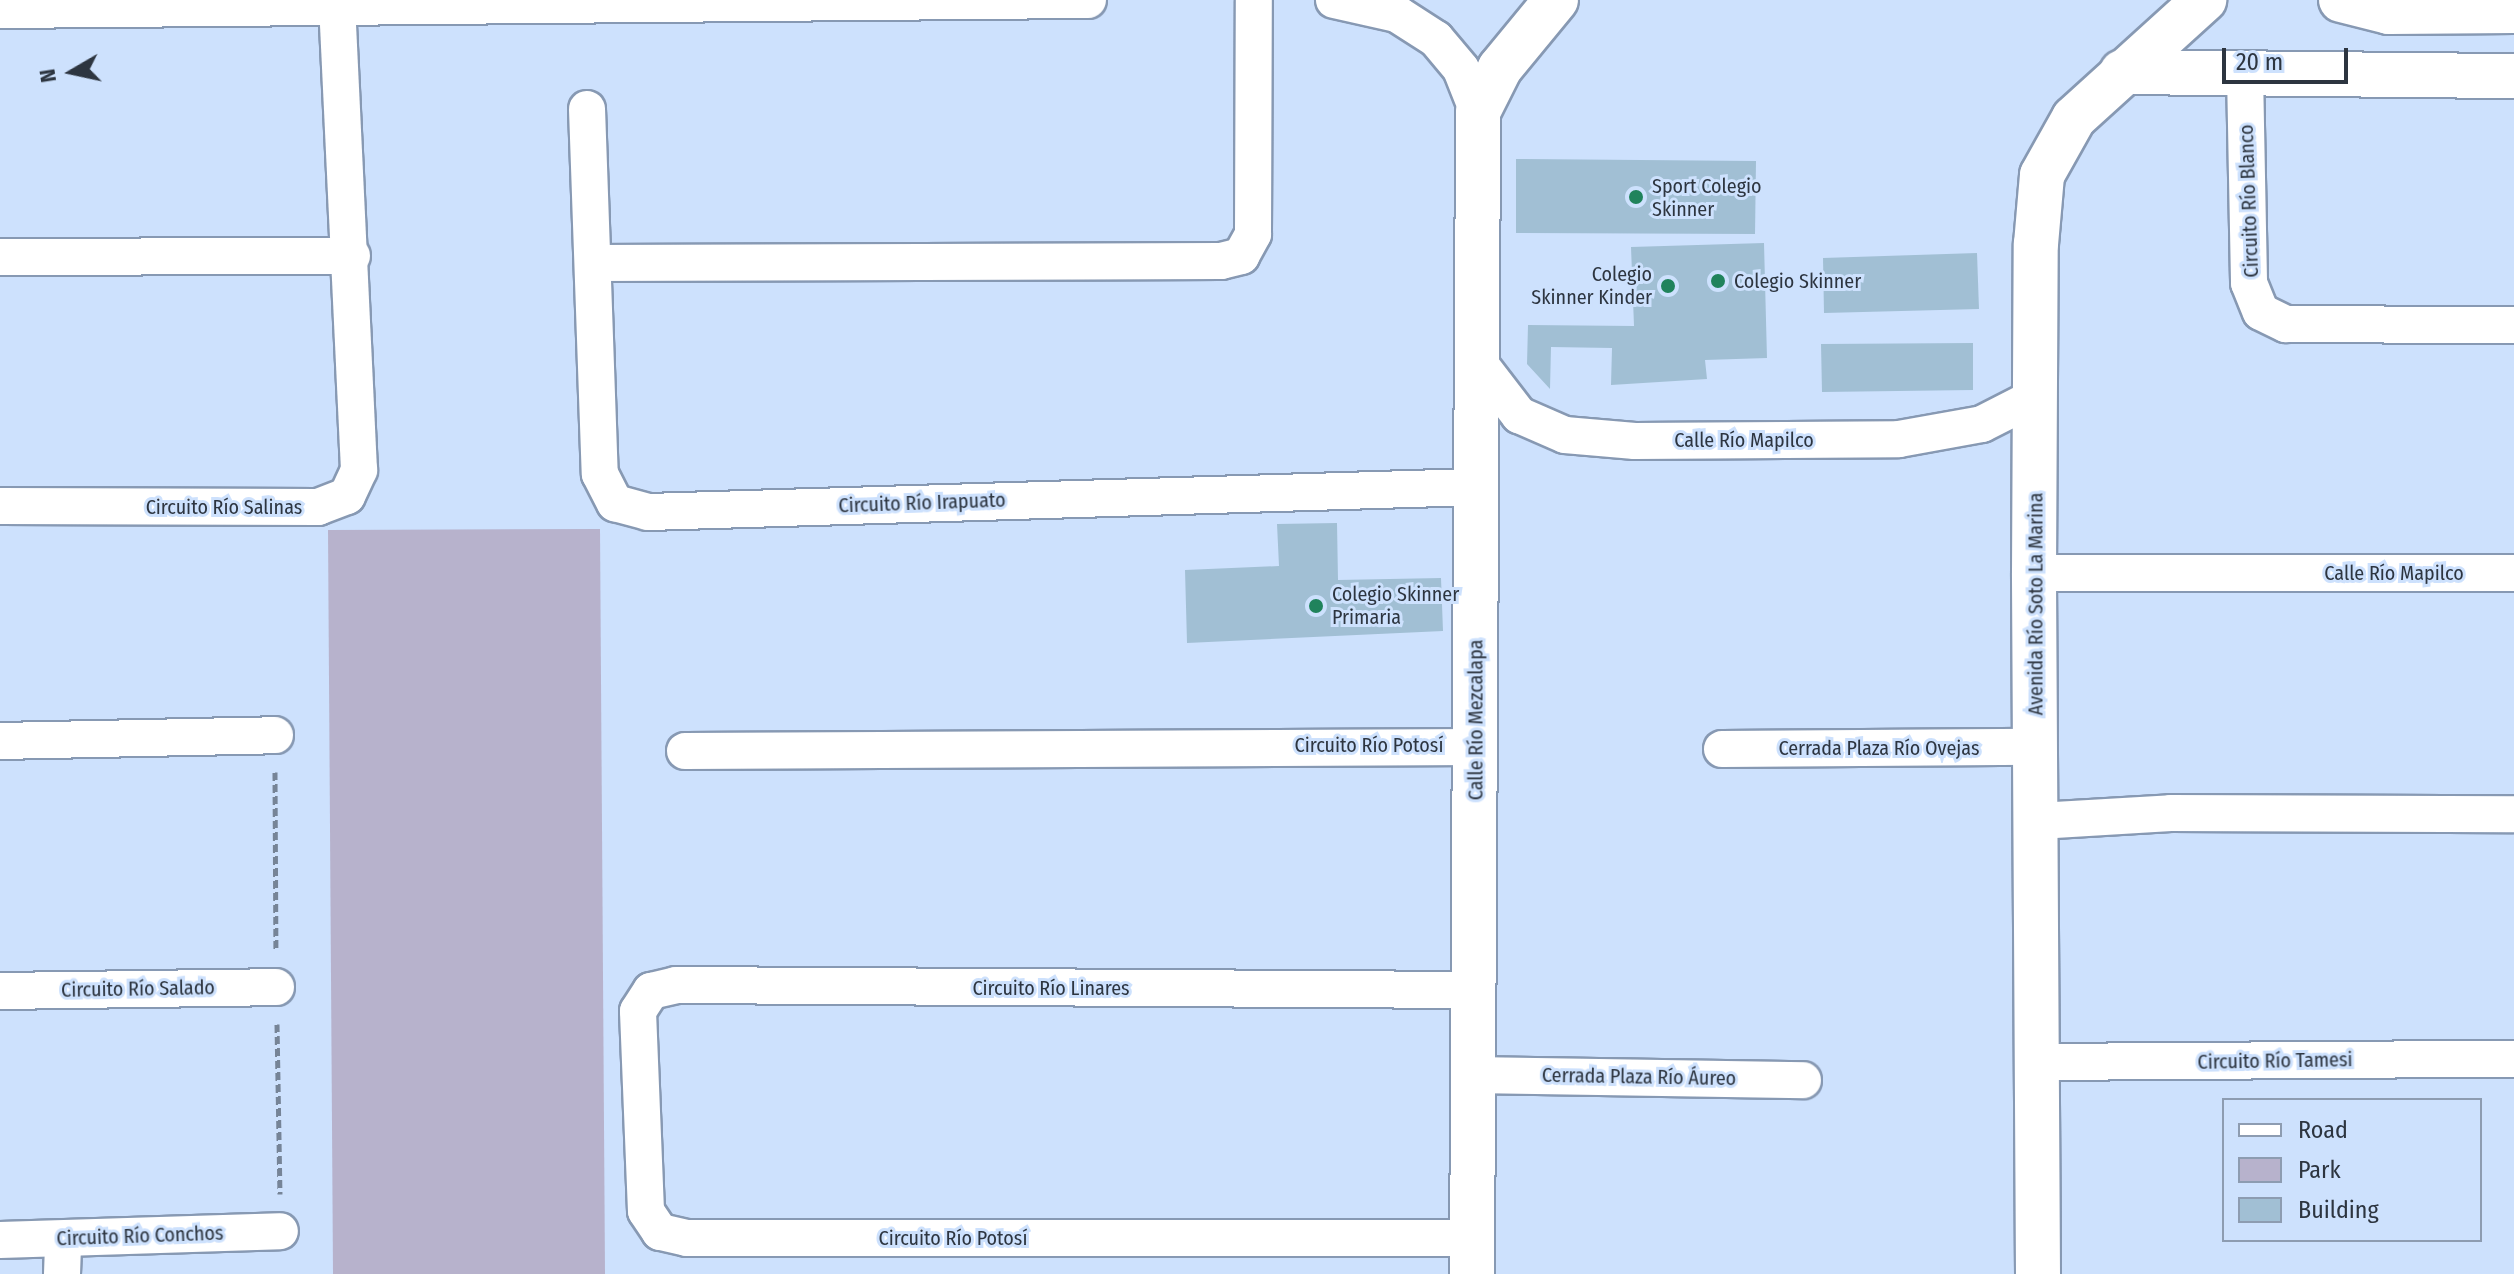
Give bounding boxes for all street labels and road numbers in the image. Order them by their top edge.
street label: Circuito Río Blanco [2234,124,2264,278]
street label: Calle Río Mapilco [1674,428,1814,452]
street label: Circuito Río Irapuato [838,488,1006,518]
street label: Avenida Río Soto La Marina [2024,493,2048,715]
street label: Circuito Río Salinas [146,495,302,519]
street label: Calle Río Mapilco [2324,561,2464,585]
street label: Calle Río Mezcalapa [1464,640,1488,800]
street label: Circuito Río Potosí [1295,733,1443,757]
street label: Cerrada Plaza Río Ovejas [1778,736,1980,760]
street label: Circuito Río Salado [61,976,215,1002]
street label: Circuito Río Linares [972,976,1130,1000]
street label: Circuito Río Tamesi [2197,1048,2353,1074]
street label: Cerrada Plaza Río Áureo [1542,1063,1736,1091]
street label: Circuito Río Conchos [56,1221,224,1251]
street label: Circuito Río Potosí [879,1226,1027,1250]

